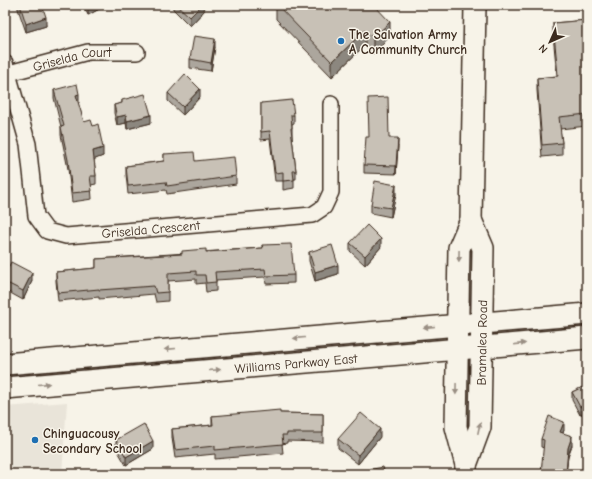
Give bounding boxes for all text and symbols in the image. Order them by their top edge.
north arrow [530,22,570,62]
place label: The Salvation Army A Community Church [349,27,467,57]
marker: The Salvation Army A Community Church [336,36,346,46]
text: N [536,42,550,56]
street label: Griselda Court [31,44,113,74]
street label: Griselda Crescent [101,217,202,240]
one-way arrow [455,250,462,262]
street label: Bramalea Road [473,300,490,385]
one-way arrow [423,324,435,331]
one-way arrow [293,335,305,342]
one-way arrow [514,341,526,348]
one-way arrow [164,346,176,353]
street label: Williams Parkway East [234,350,359,376]
one-way arrow [209,366,221,373]
one-way arrow [38,381,50,388]
one-way arrow [453,383,459,396]
one-way arrow [476,422,482,434]
place label: Chinguacousy Secondary School [43,426,142,456]
marker: Chinguacousy Secondary School [30,435,40,445]

